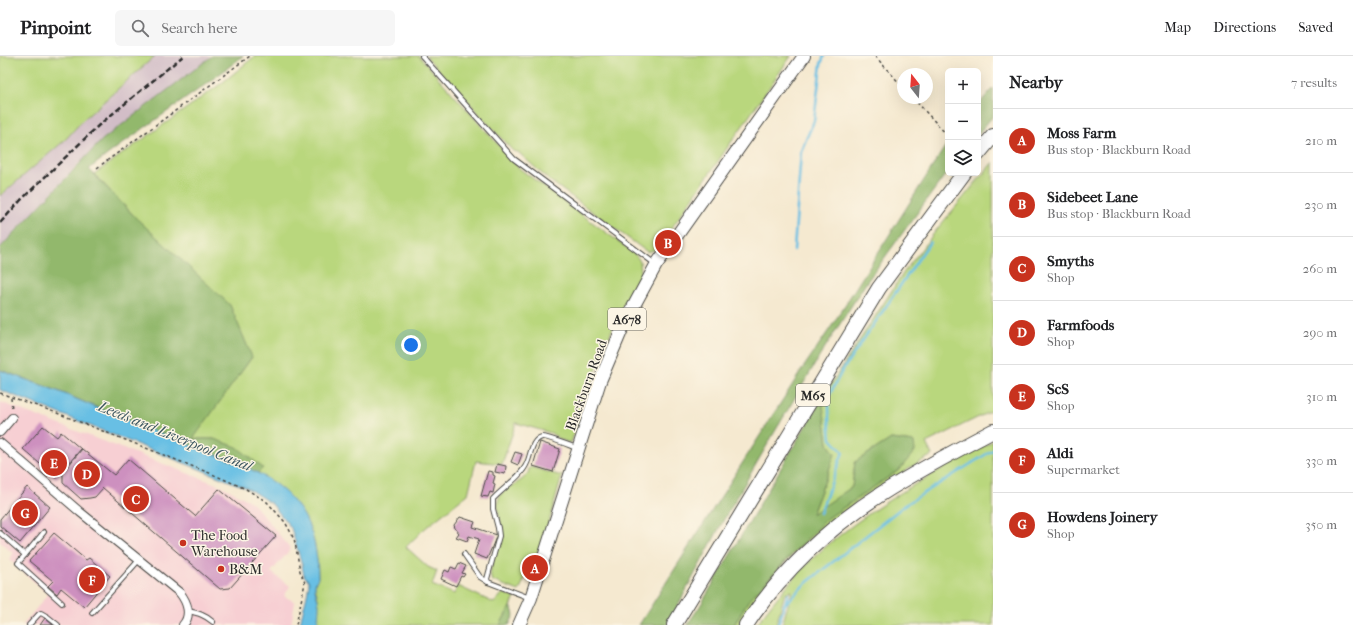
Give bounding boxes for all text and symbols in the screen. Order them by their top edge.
search box [115,10,395,46]
text: Pinpoint [20,17,91,39]
icon: search [129,17,151,39]
text: Search here [161,19,237,37]
text: Map [1164,19,1191,36]
text: Directions [1213,19,1276,36]
text: Saved [1298,19,1333,36]
north arrow [897,68,933,104]
map controls [945,68,981,176]
button: + [945,68,981,104]
text: Nearby [1009,72,1063,92]
text: 7 results [1291,75,1337,90]
button: − [945,104,981,140]
text: Moss Farm [1047,124,1116,142]
text: A [1018,133,1026,148]
text: 210 m [1305,133,1337,148]
button: layers [945,140,981,176]
text: Bus stop · Blackburn Road [1047,142,1191,157]
text: Sidebeet Lane [1047,188,1138,206]
text: B [1018,197,1026,212]
text: 230 m [1304,197,1337,212]
text: Bus stop · Blackburn Road [1047,206,1191,221]
pin: B [655,228,681,258]
text: Smyths [1047,252,1094,270]
text: C [1018,261,1026,276]
text: 260 m [1303,261,1337,276]
text: Shop [1047,270,1075,285]
road number: A678 [608,308,646,330]
text: Farmfoods [1047,316,1114,334]
text: D [1017,325,1027,340]
text: 290 m [1303,325,1337,340]
text: Shop [1047,334,1075,349]
your location [401,335,421,355]
street label: Blackburn Road [562,337,611,433]
text: ScS [1047,380,1069,398]
road number: M65 [796,384,830,406]
text: E [1018,389,1026,404]
text: 310 m [1306,389,1337,404]
water label: Leeds and Liverpool Canal [95,397,257,476]
text: Shop [1047,398,1075,413]
text: Aldi [1047,444,1073,462]
pin: E [41,448,67,478]
text: F [1019,453,1025,468]
text: 330 m [1306,453,1337,468]
pin: D [74,459,100,489]
text: Supermarket [1047,462,1120,477]
pin: C [123,484,149,514]
pin: G [12,498,38,528]
text: Howdens Joinery [1047,508,1157,526]
text: G [1017,517,1027,532]
text: 350 m [1305,517,1337,532]
text: Shop [1047,526,1075,541]
place label: The Food Warehouse [190,527,258,560]
marker: The Food Warehouse [178,538,188,548]
pin: A [522,553,548,583]
place label: B&M [229,561,263,578]
marker: B&M [216,564,226,574]
pin: F [79,565,105,595]

